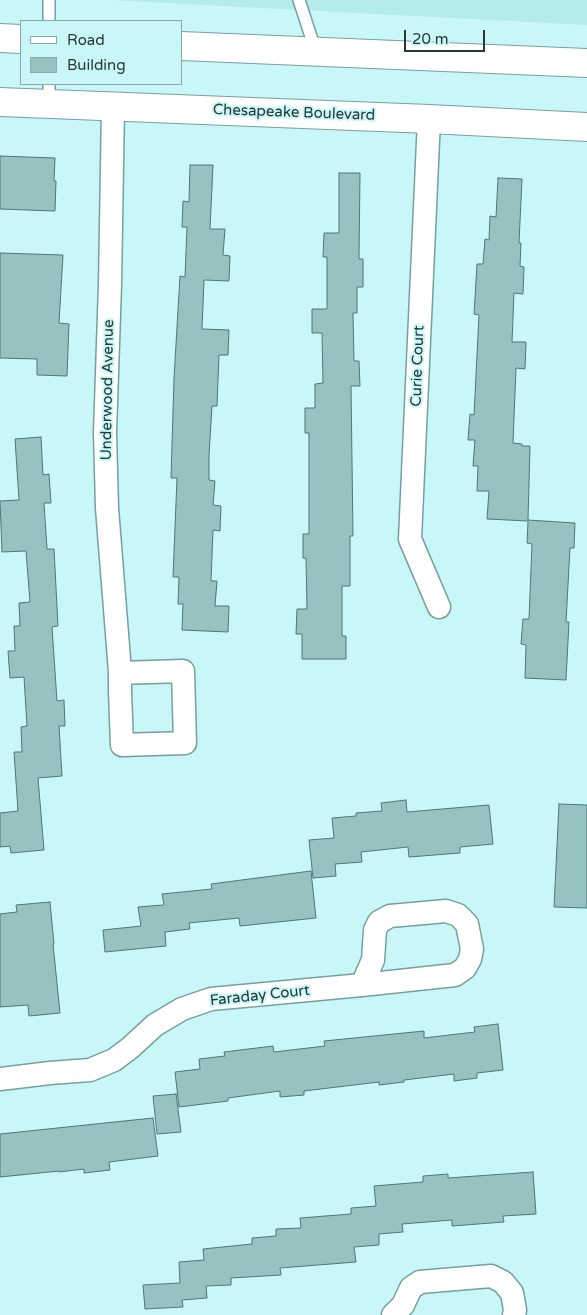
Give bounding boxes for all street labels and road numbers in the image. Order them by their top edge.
street label: Chesapeake Boulevard [212,101,376,125]
street label: Underwood Avenue [98,319,118,461]
street label: Curie Court [408,325,428,407]
street label: Faraday Court [209,982,311,1010]

